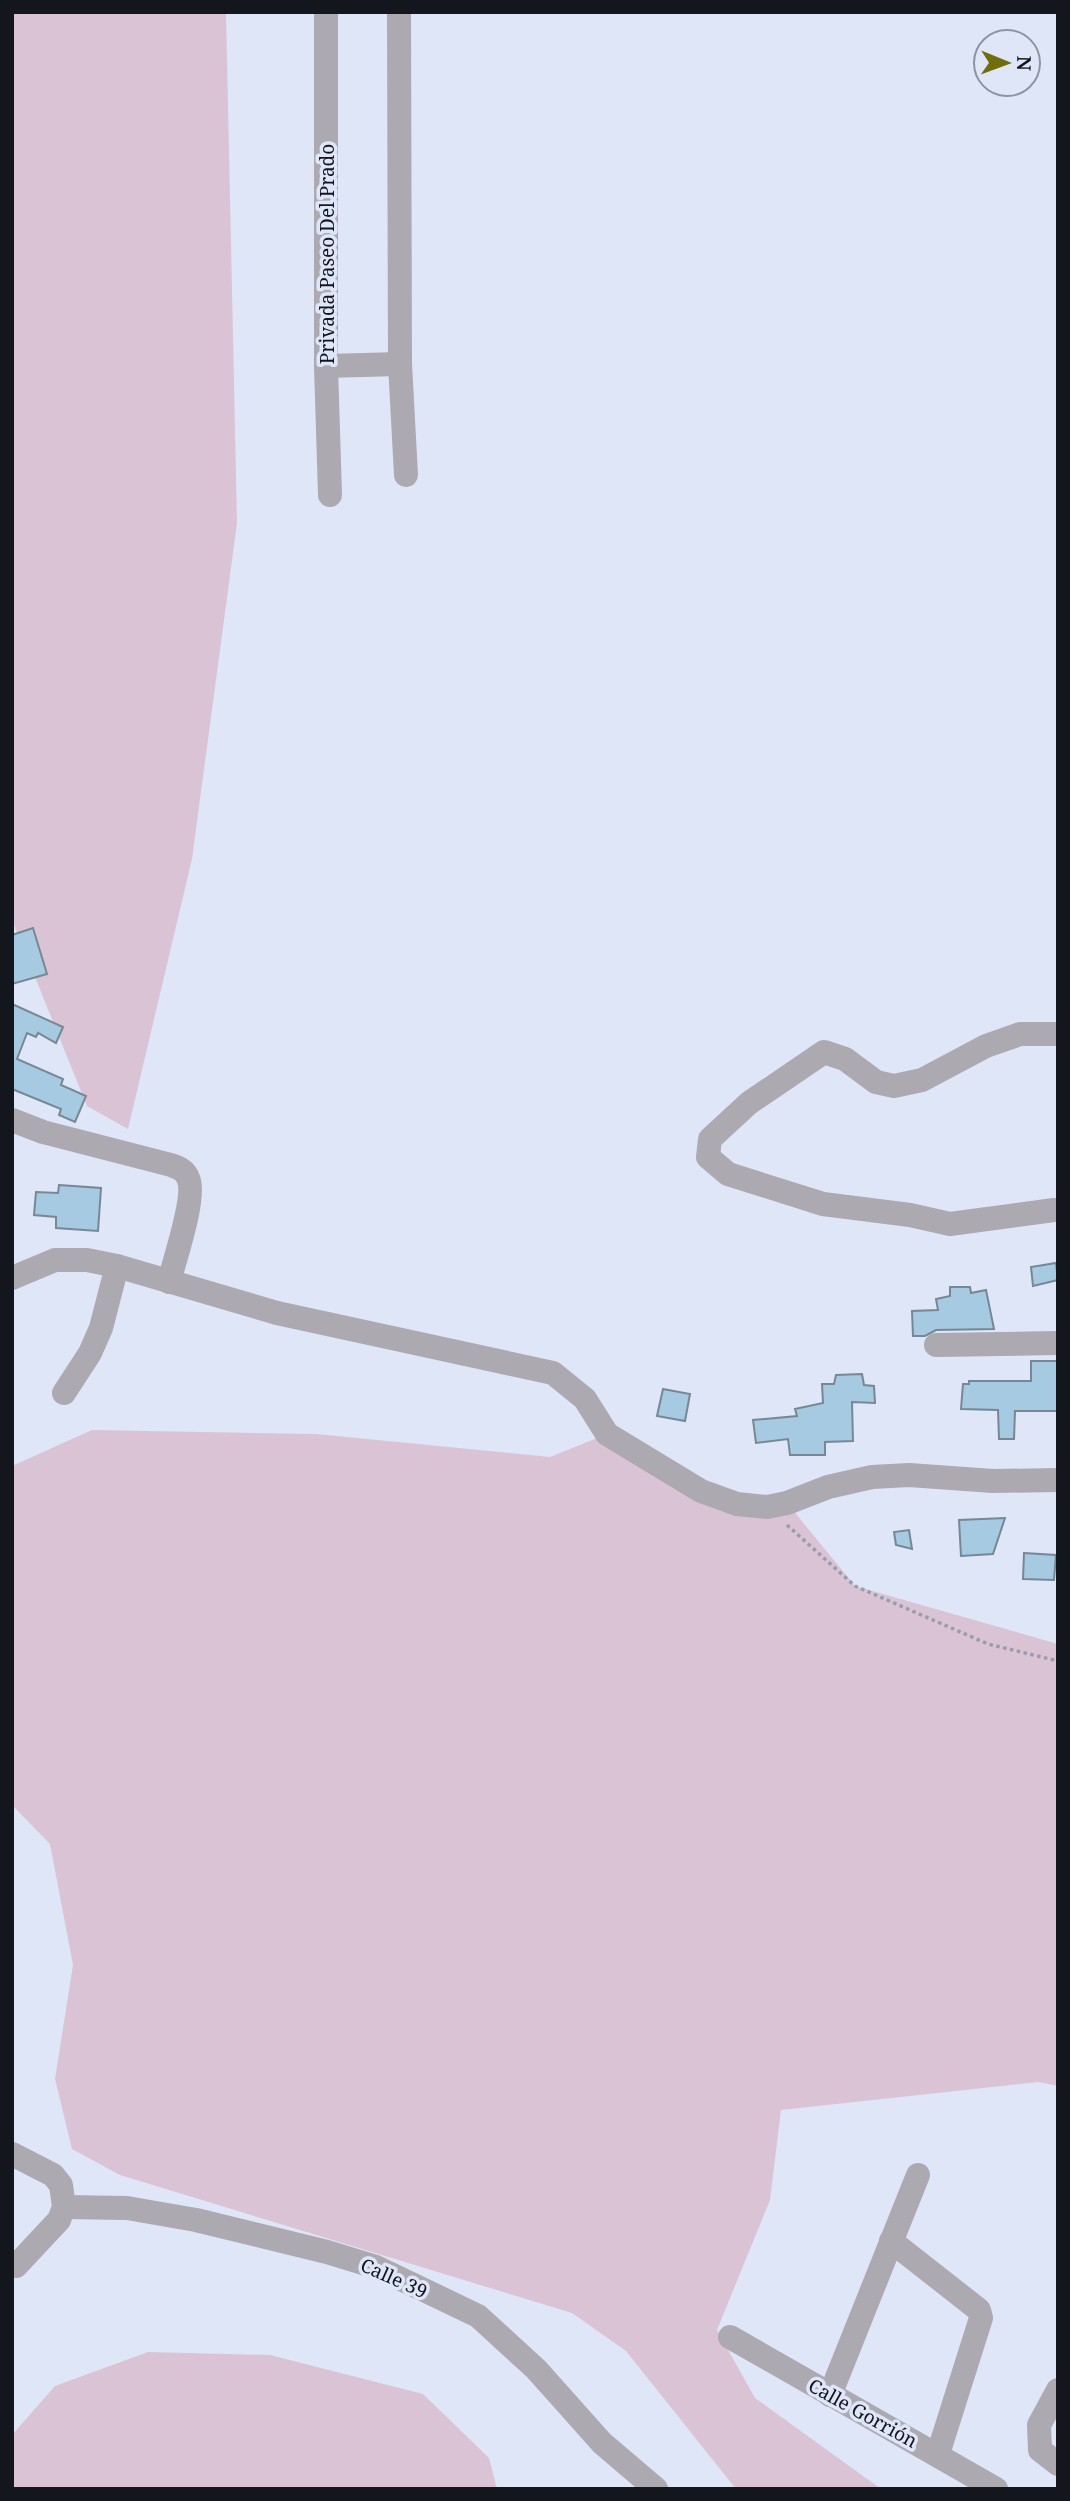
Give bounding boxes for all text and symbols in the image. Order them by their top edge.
north arrow [972,28,1042,98]
text: N [1011,56,1037,71]
street label: Privada Paseo Del Prado [314,144,340,364]
street label: Calle 39 [357,2252,431,2304]
street label: Calle Gorrión [804,2372,922,2454]

